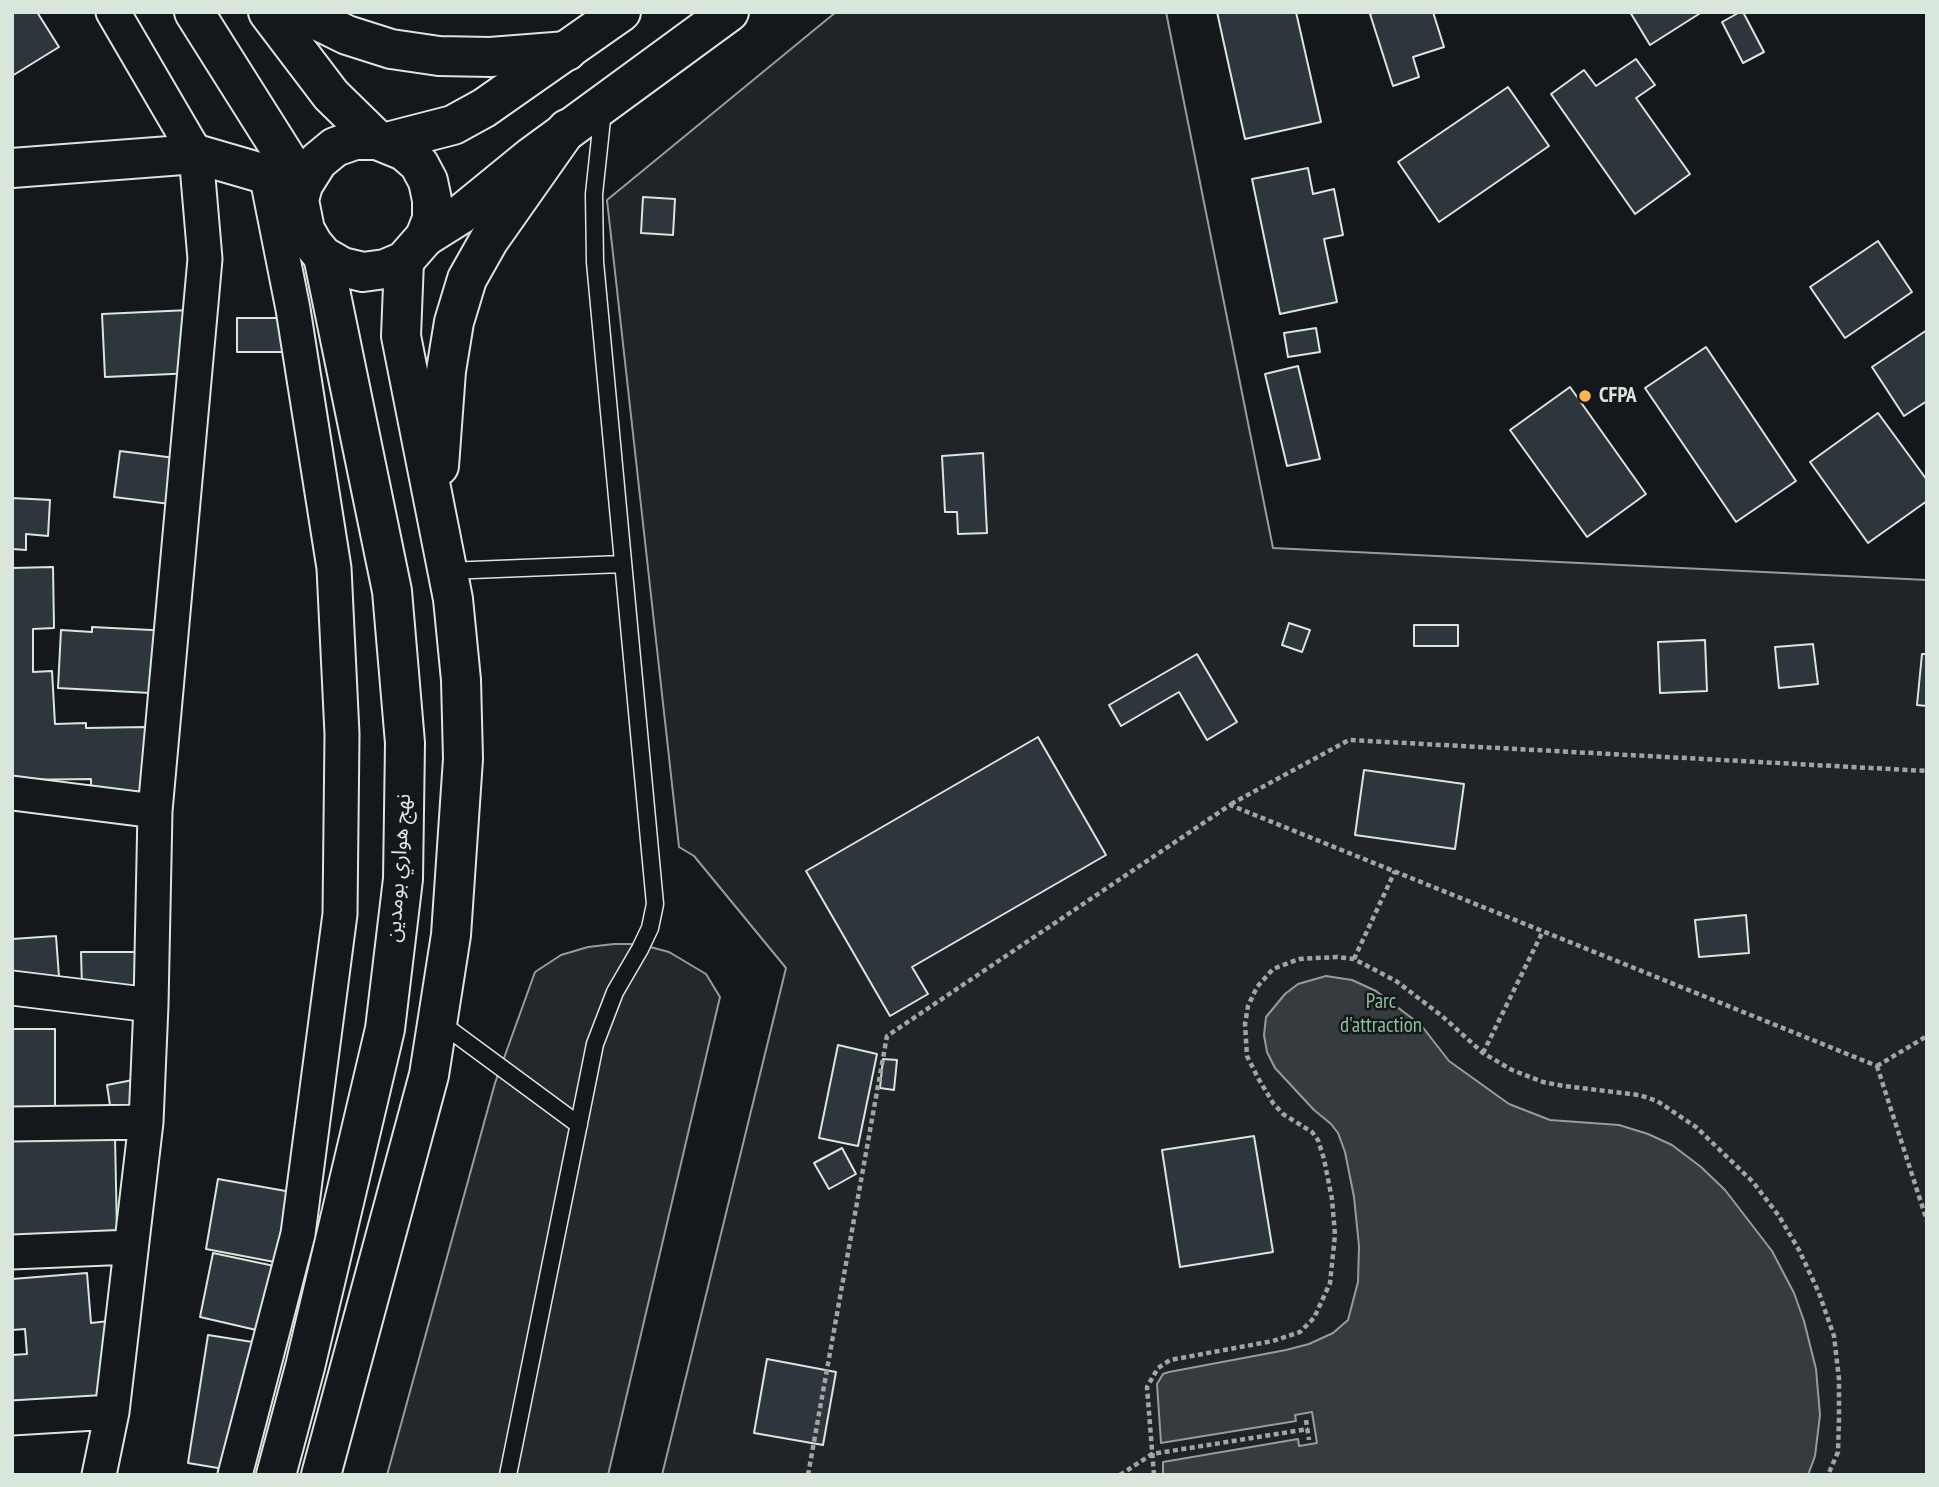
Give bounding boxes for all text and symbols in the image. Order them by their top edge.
place label: CFPA [1599,383,1637,409]
marker: CFPA [1577,388,1593,404]
street label: نهج هواري بومدين [381,793,417,943]
park label: Parc d'attraction [1340,989,1422,1039]

